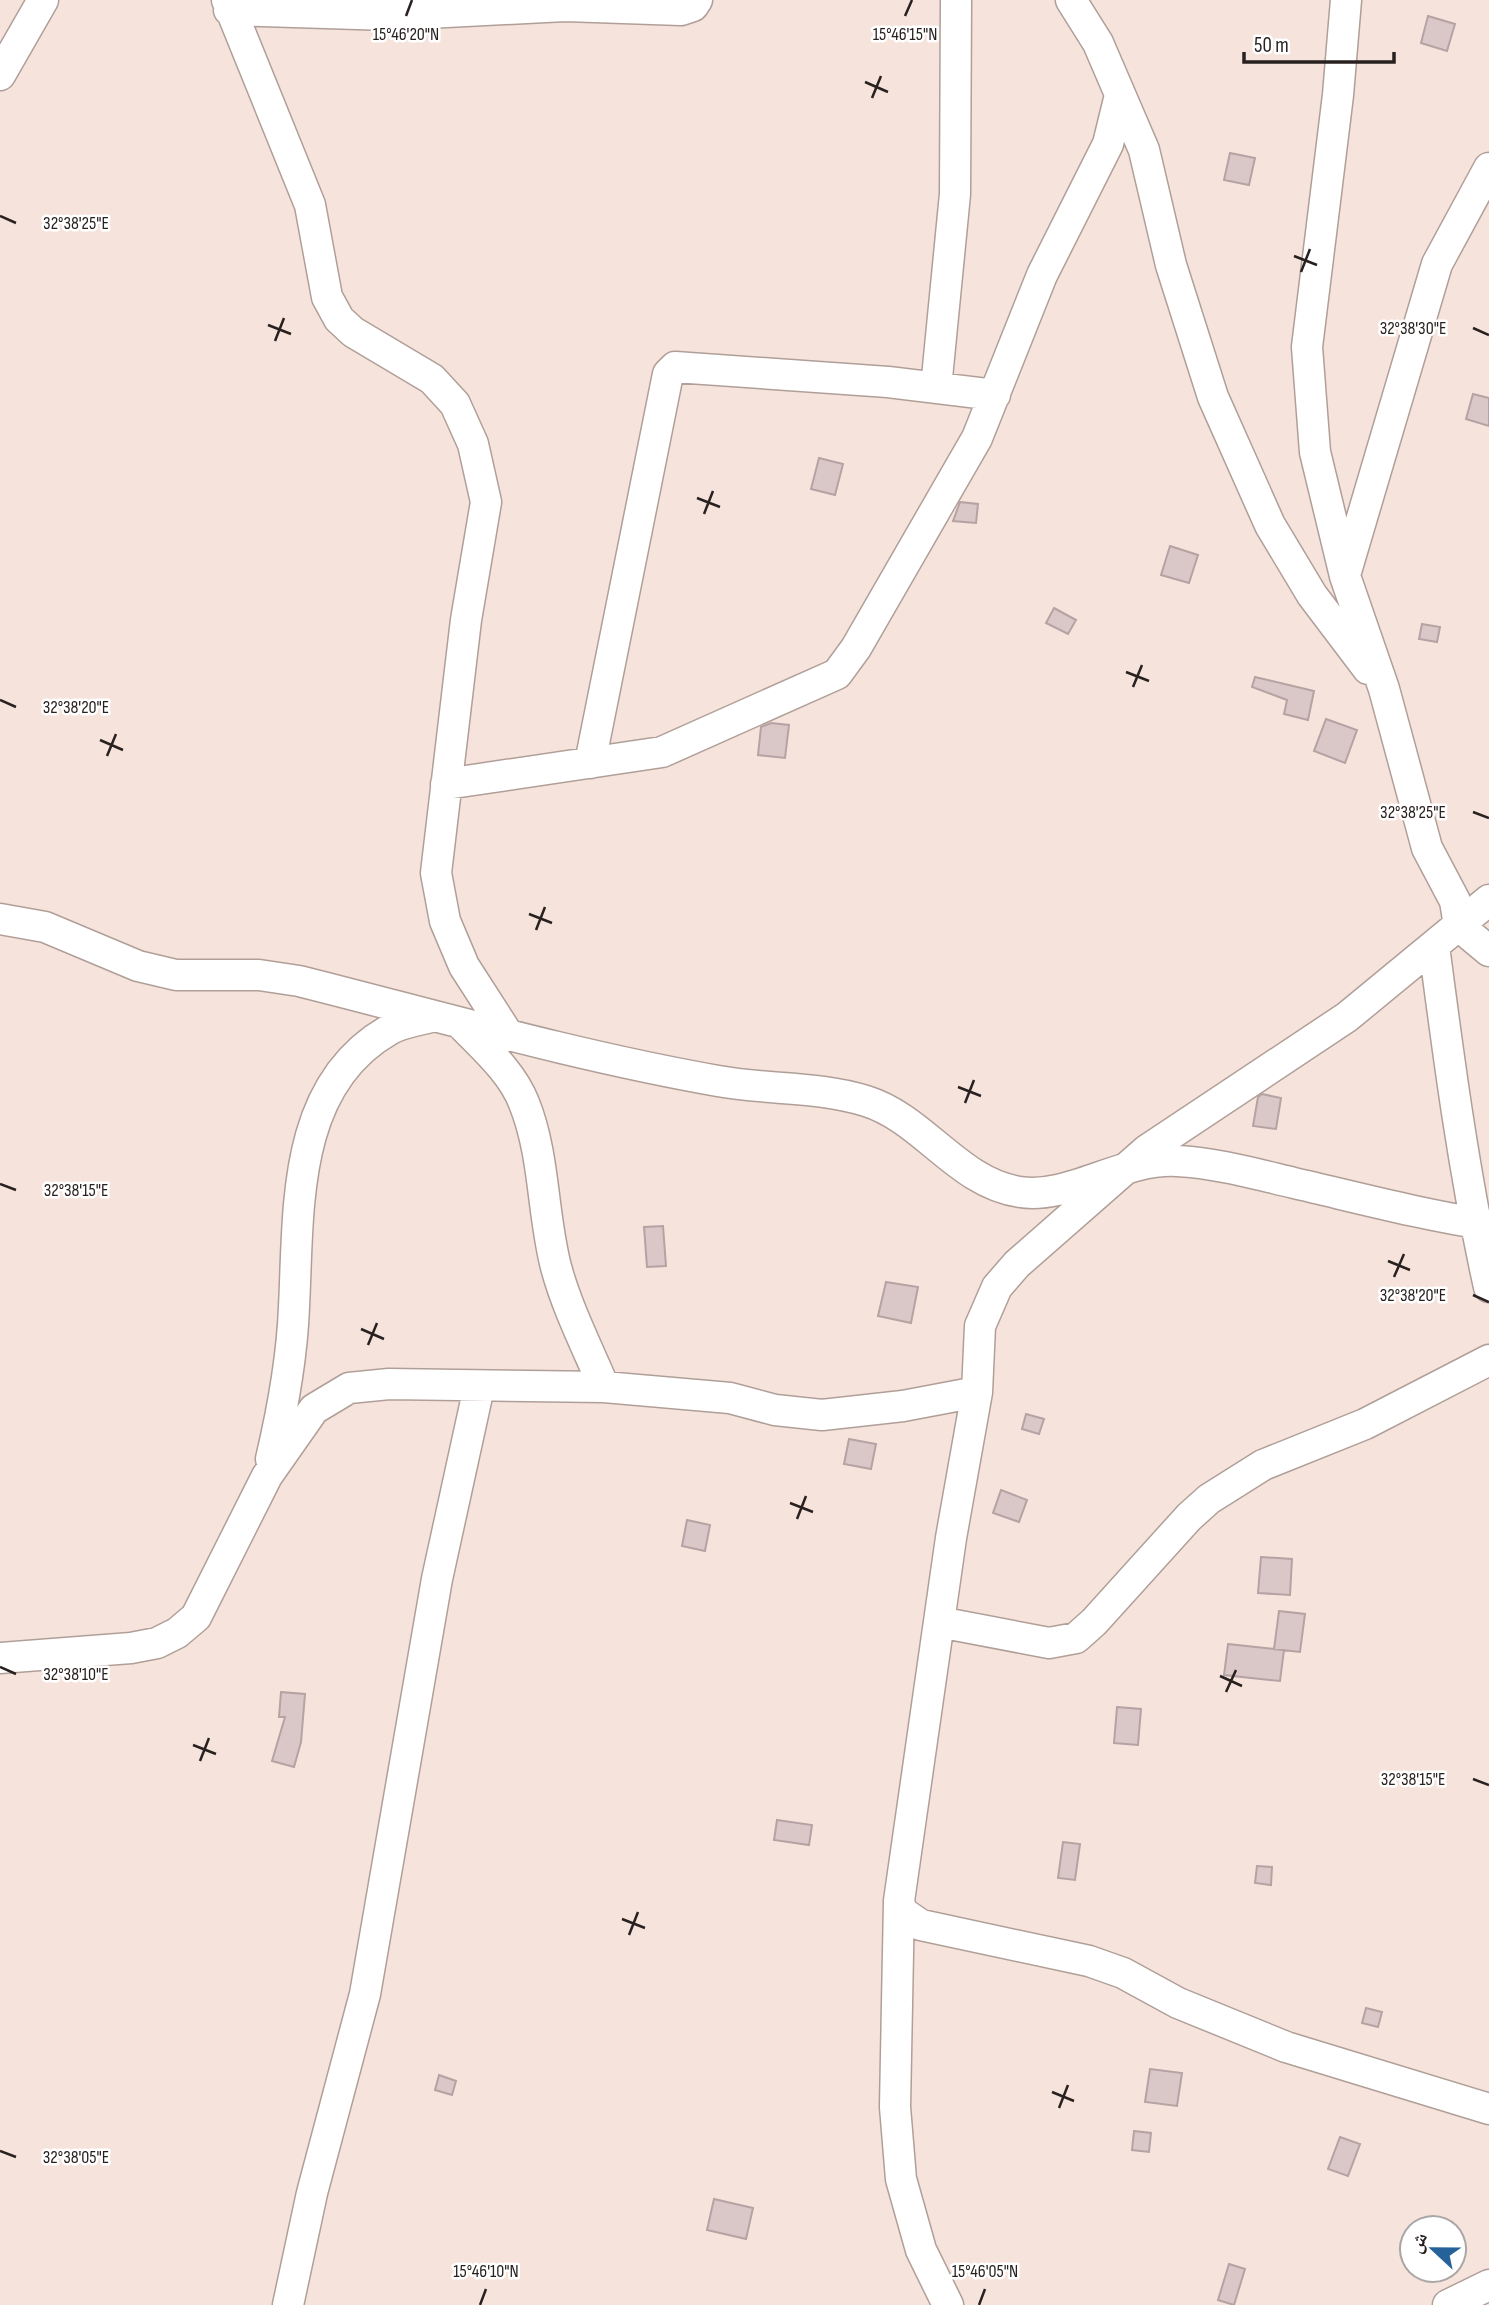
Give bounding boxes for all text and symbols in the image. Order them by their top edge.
scale bar [1244,21,1394,65]
text: 15°46'20"N [373,24,439,45]
text: 15°46'15"N [873,24,937,45]
text: 50 m [1254,33,1289,58]
text: 32°38'25"E [43,213,109,234]
text: 32°38'30"E [1380,318,1446,339]
text: 32°38'20"E [43,697,109,718]
text: 32°38'25"E [1380,802,1446,823]
text: 32°38'15"E [44,1180,108,1201]
text: 32°38'20"E [1380,1285,1446,1306]
text: 32°38'10"E [43,1664,109,1685]
text: 32°38'15"E [1381,1769,1445,1790]
text: 32°38'05"E [43,2147,109,2168]
north arrow [1398,2214,1468,2284]
text: ش [1404,2230,1433,2257]
text: 15°46'10"N [453,2261,519,2282]
text: 15°46'05"N [952,2261,1018,2282]

